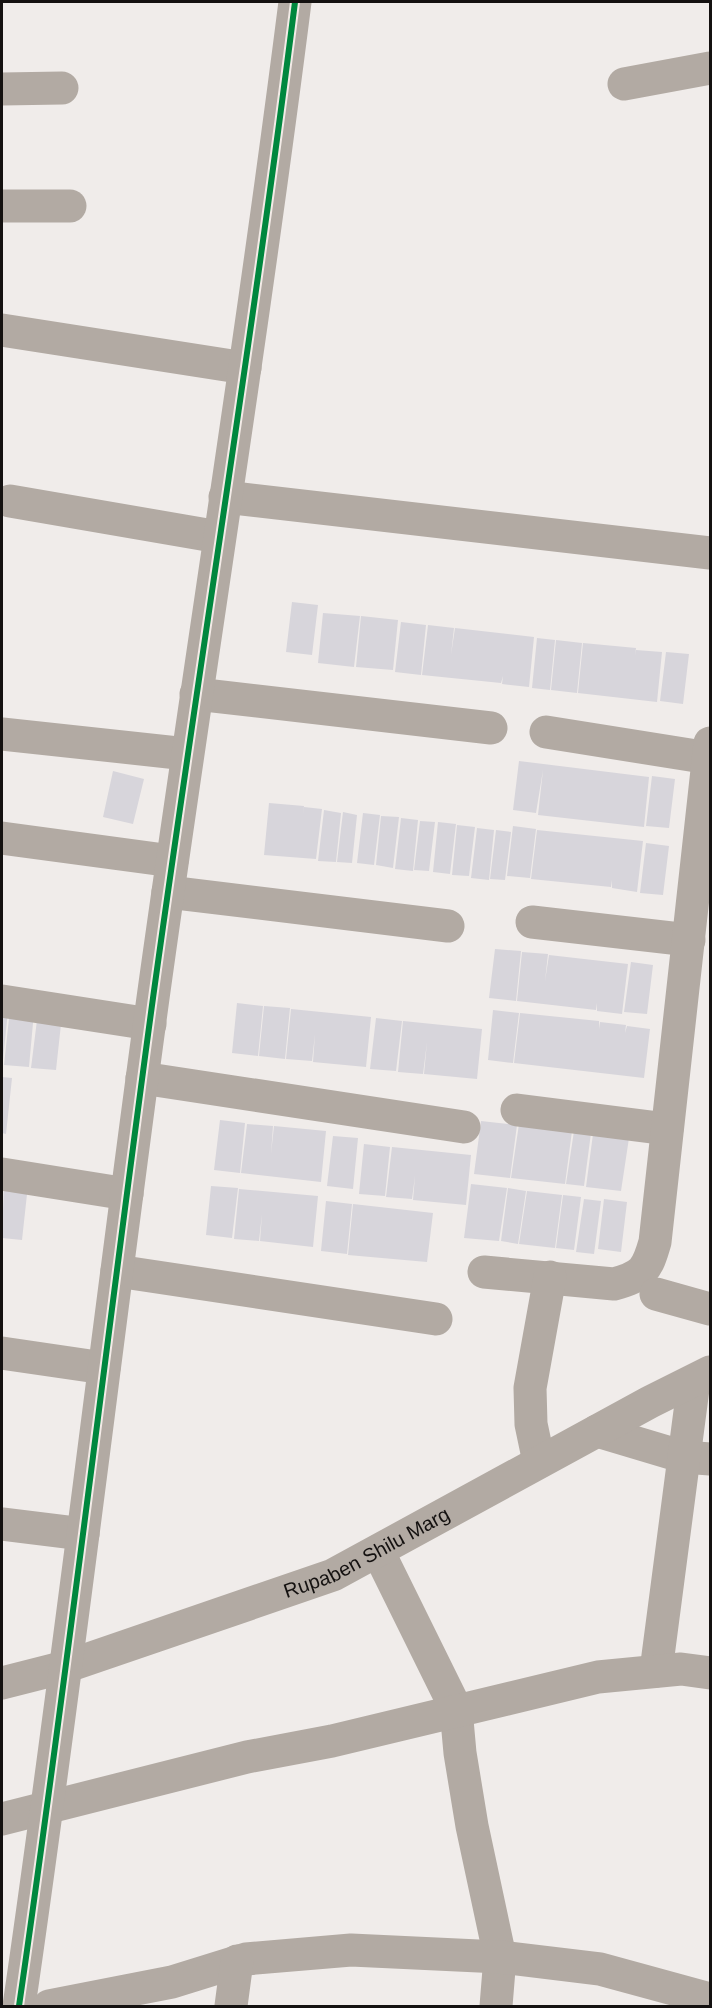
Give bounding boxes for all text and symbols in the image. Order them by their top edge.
street label: Rupaben Shilu Marg [281,1503,453,1602]

